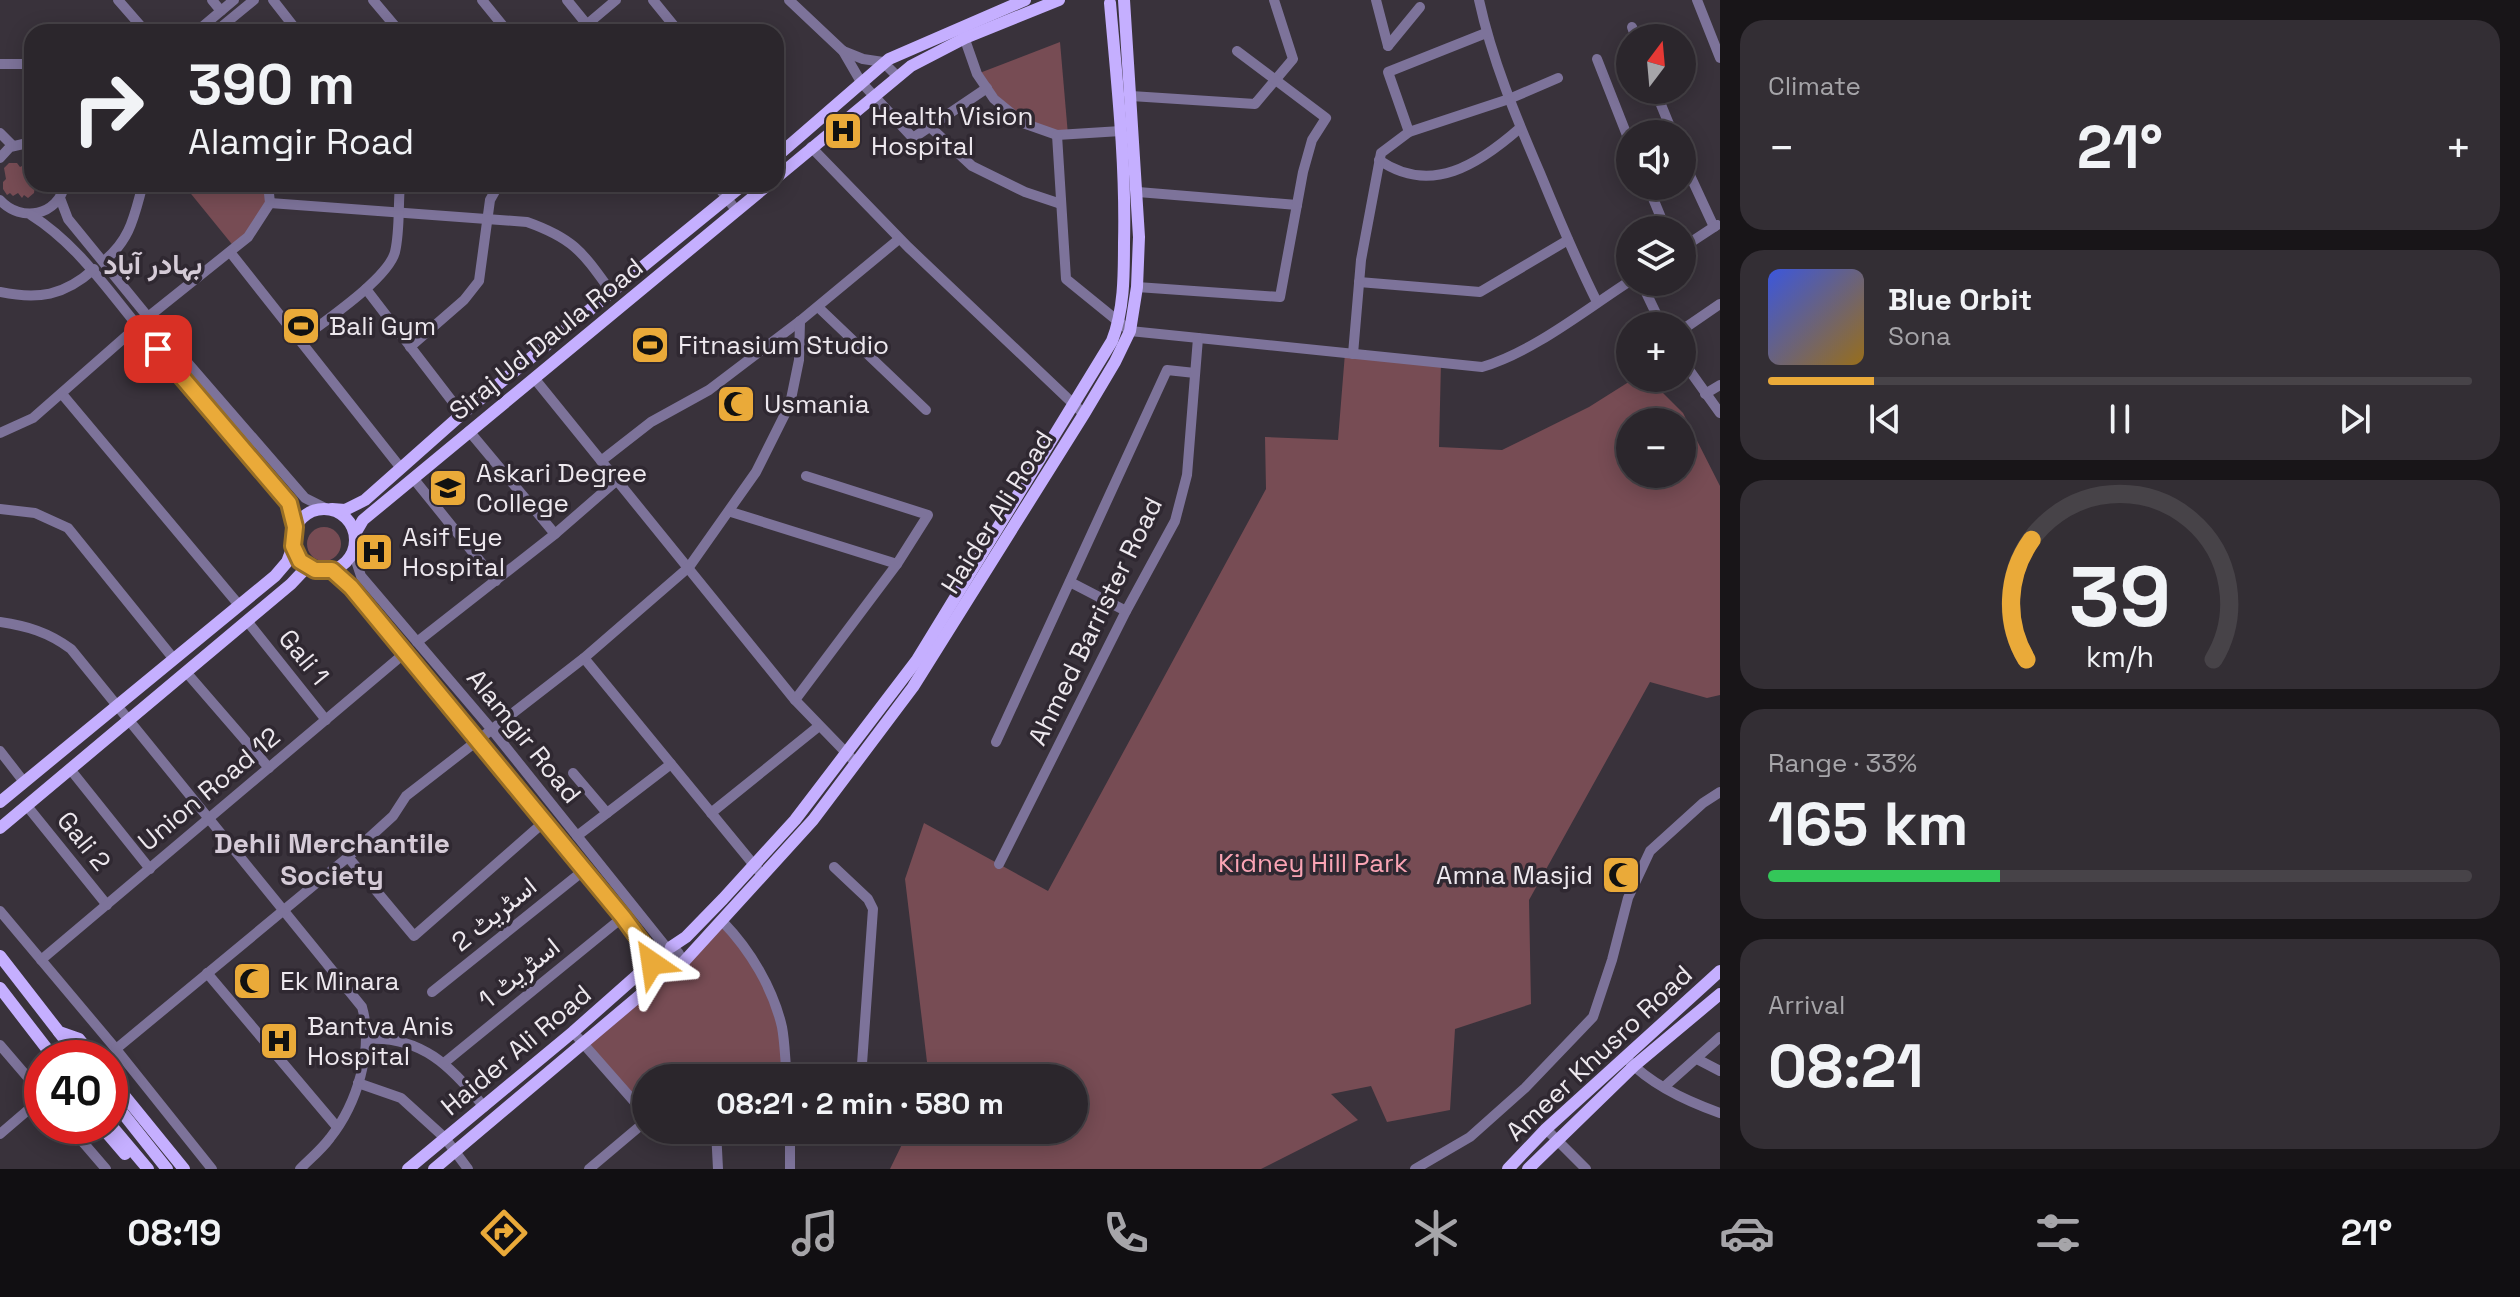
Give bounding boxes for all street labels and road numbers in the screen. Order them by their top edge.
street label: Siraj Ud Daula Road [442,250,650,428]
street label: Haider Ali Road [933,424,1061,600]
street label: Ahmed Barrister Road [1020,491,1170,751]
street label: Gali 1 [271,622,337,692]
street label: Alamgir Road [459,662,589,810]
street label: Union Road 12 [131,720,287,858]
street label: Gali 2 [50,804,118,878]
street label: اسٹریٹ 2 [444,869,544,959]
street label: اسٹریٹ 1 [471,930,567,1016]
street label: Ameer Khusro Road [1499,958,1699,1148]
street label: Haider Ali Road [434,977,598,1123]

